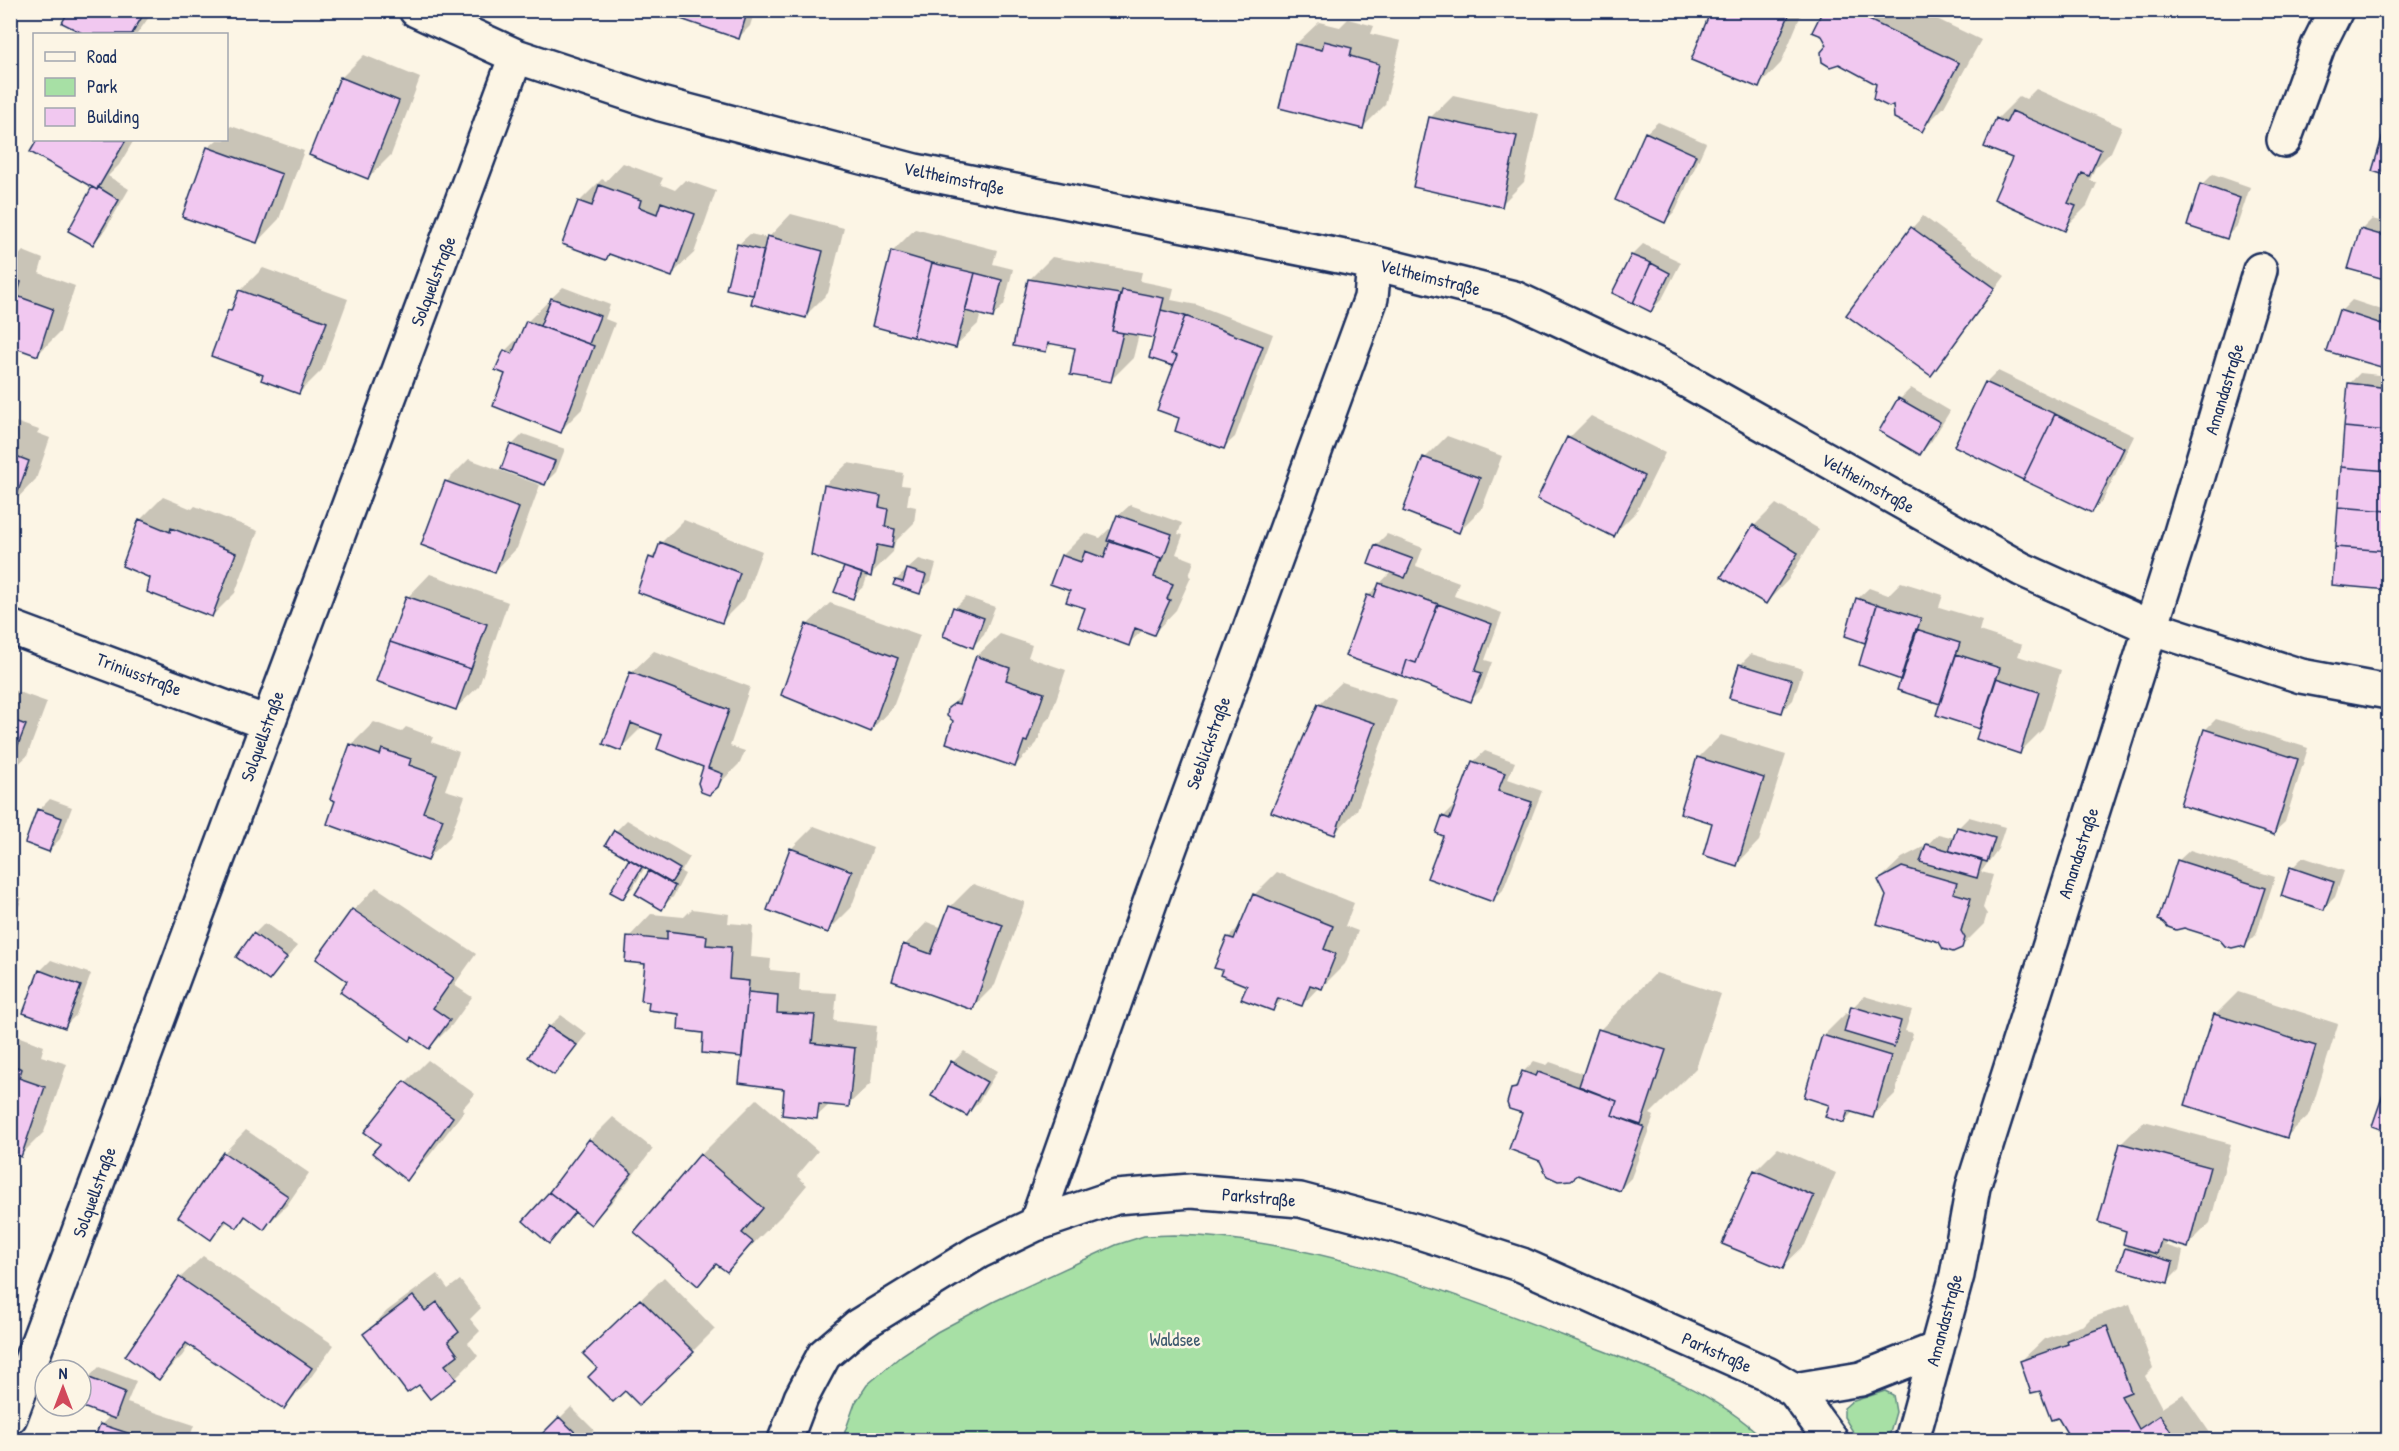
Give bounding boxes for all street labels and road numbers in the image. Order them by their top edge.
street label: Veltheimstraße [901,155,1007,201]
street label: Solquellstraße [404,232,462,330]
street label: Veltheimstraße [1377,252,1483,302]
street label: Amandastraße [2198,340,2250,438]
street label: Veltheimstraße [1817,447,1919,519]
street label: Triniusstraße [93,646,185,702]
street label: Solquellstraße [234,687,290,785]
street label: Seeblickstraße [1180,693,1236,793]
street label: Amandastraße [2052,804,2104,902]
street label: Solquellstraße [66,1143,122,1241]
street label: Parkstraße [1221,1181,1297,1213]
street label: Amandastraße [1920,1271,1968,1369]
street label: Parkstraße [1678,1326,1756,1378]

